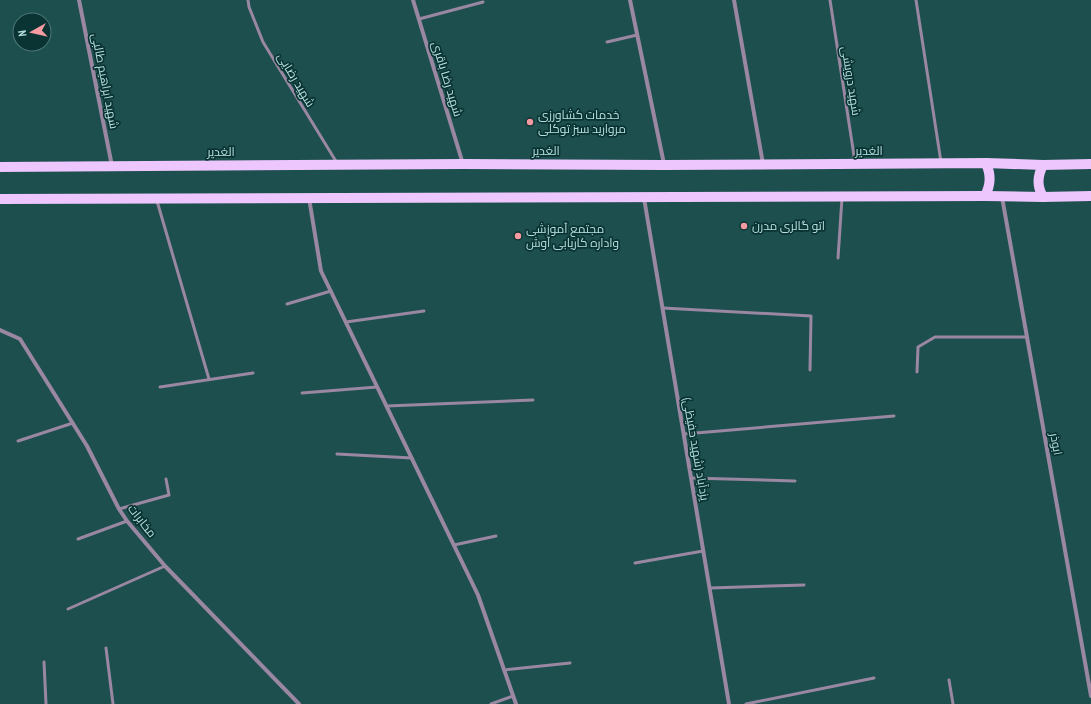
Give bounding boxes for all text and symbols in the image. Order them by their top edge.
north arrow [12,12,52,52]
text: N [15,29,29,37]
street label: شهید ابراهیم طالبی [88,32,122,130]
street label: شهید رضا باقری [429,39,466,118]
street label: شهید درویشی [839,45,864,117]
street label: شهید رضایی [274,50,319,110]
place label: خدمات کشاورزی مروارید سبز توکلی [538,107,626,136]
marker: خدمات کشاورزی مروارید سبز توکلی [525,117,535,127]
street label: الغدیر [531,143,560,158]
street label: الغدیر [854,143,883,158]
street label: الغدیر [206,144,235,159]
place label: اتو گالری مدرن [752,218,825,233]
place label: مجتمع آموزشی واداره کاریابی آوش [526,221,619,250]
marker: اتو گالری مدرن [739,221,749,231]
marker: مجتمع آموزشی واداره کاریابی آوش [513,231,523,241]
street label: یزدآباد (شهید حفیظی) [680,396,713,502]
street label: ابوذر [1047,431,1066,456]
street label: مخابرات [125,501,160,540]

